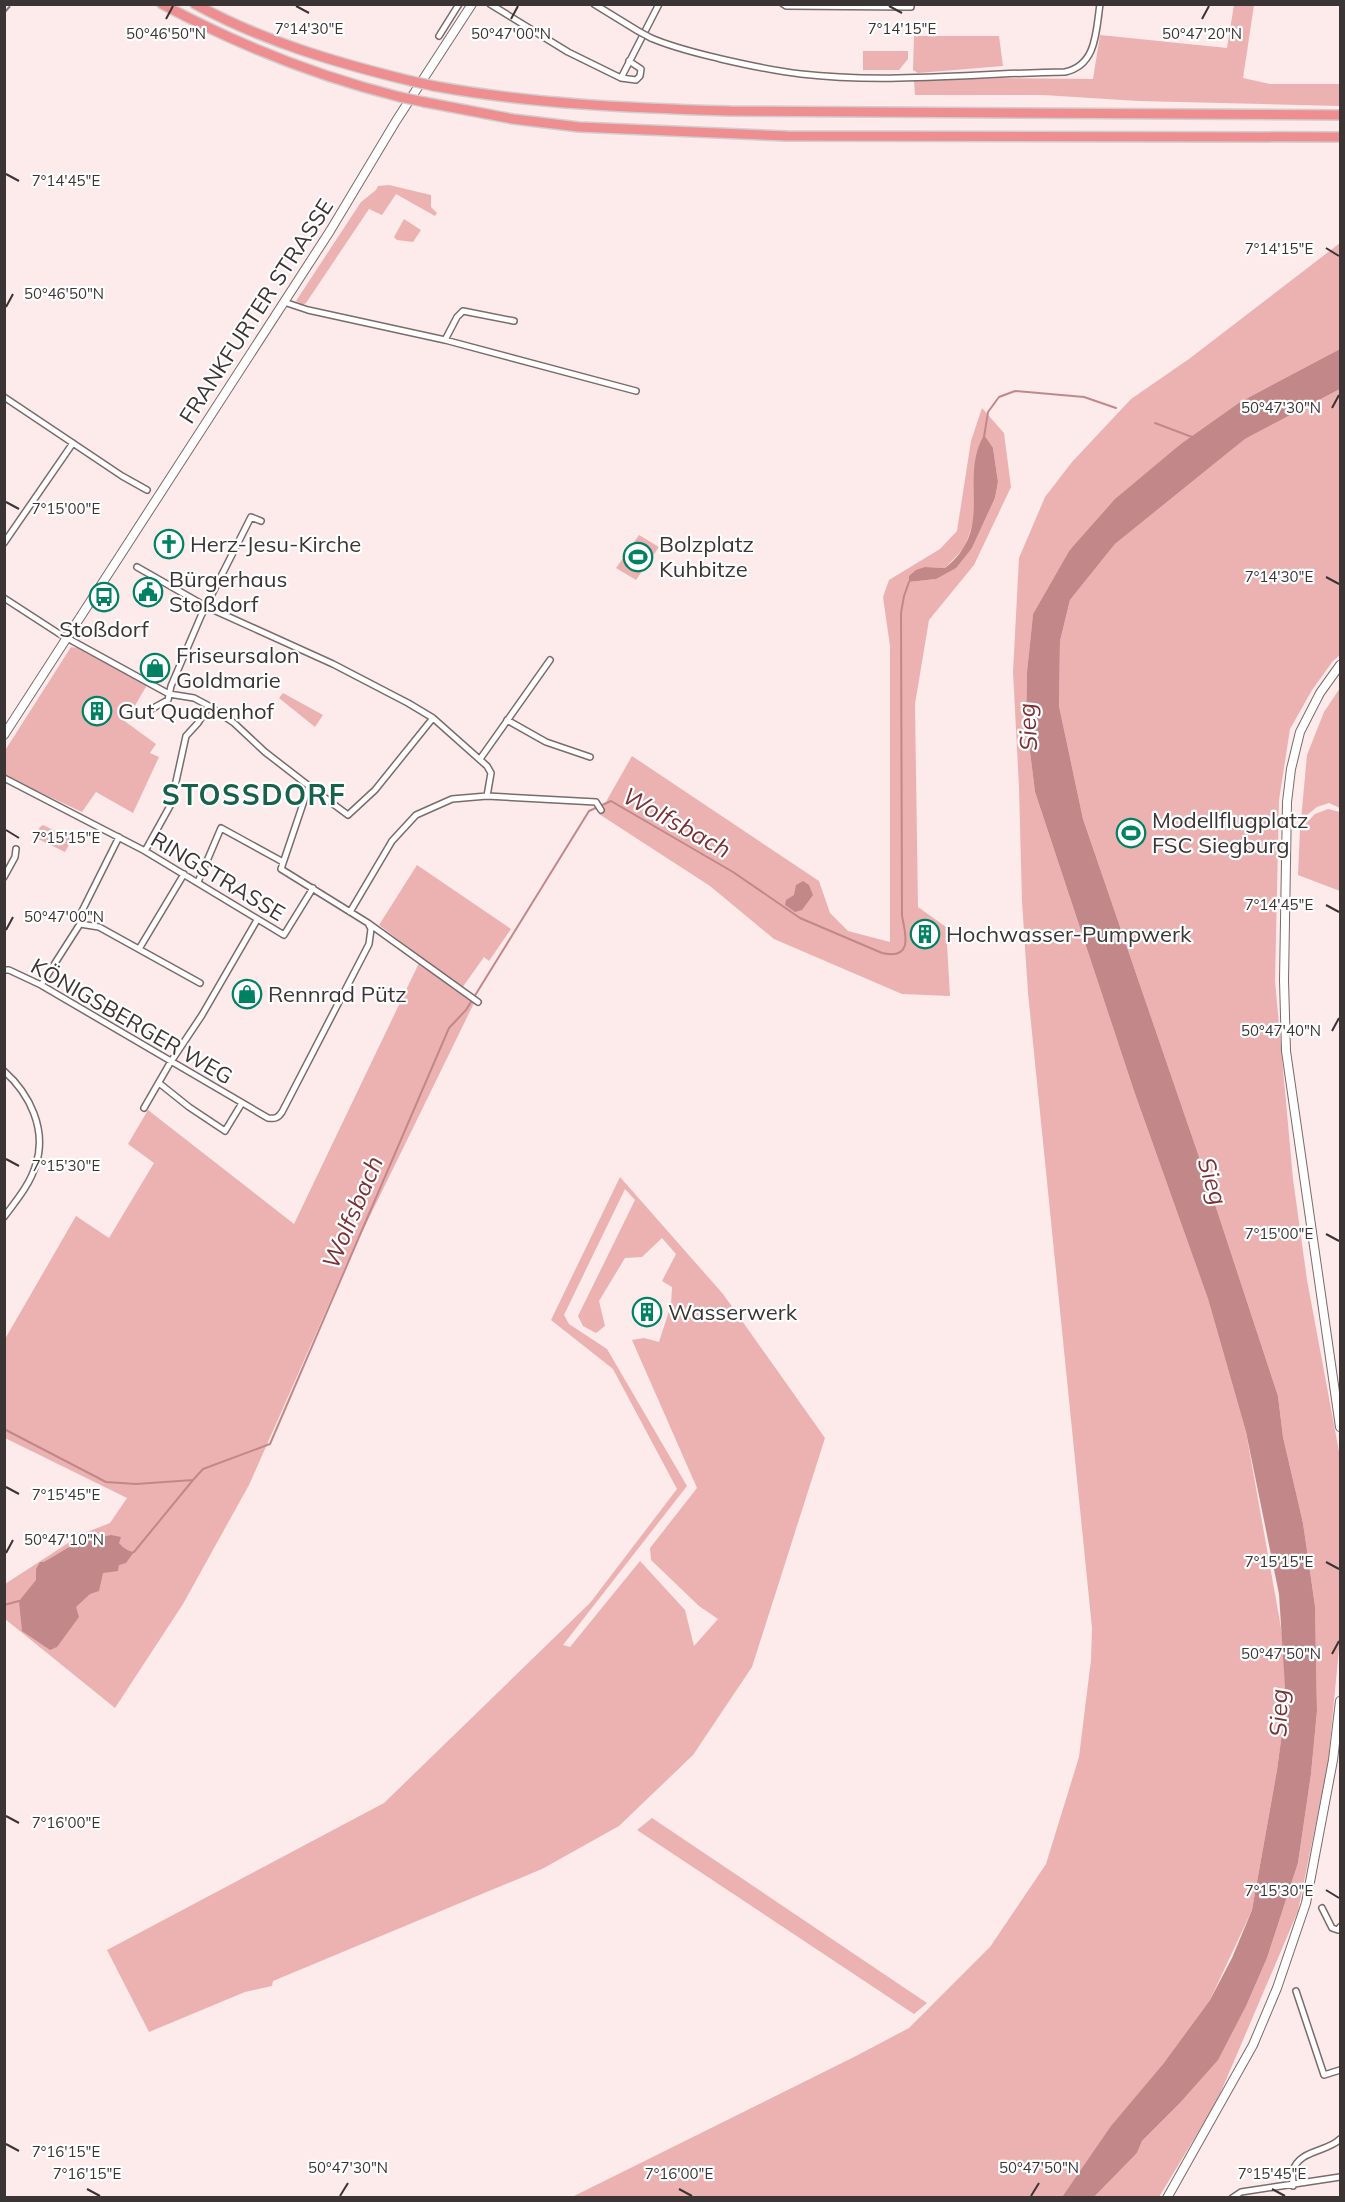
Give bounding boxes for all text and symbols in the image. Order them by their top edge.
text: 7°14'30"E [275,19,343,38]
text: 7°14'15"E [868,19,936,38]
text: 50°46'50"N [126,24,206,43]
text: 50°47'00"N [471,24,551,43]
text: 50°47'20"N [1162,24,1242,43]
text: 7°14'45"E [32,171,100,190]
street label: FRANKFURTER STRASSE [173,193,339,429]
text: 7°14'15"E [1245,239,1313,258]
text: 50°46'50"N [24,284,104,303]
text: 50°47'30"N [1241,398,1321,417]
text: 7°15'00"E [32,499,100,518]
church icon: Herz-Jesu-Kirche [153,528,185,560]
place label: Herz-Jesu-Kirche [190,530,361,558]
place label: Bolzplatz Kuhbitze [659,530,754,583]
sports icon: Bolzplatz Kuhbitze [622,541,654,573]
place label: Bürgerhaus Stoßdorf [169,565,287,618]
text: 7°14'30"E [1245,567,1313,586]
public building icon: Bürgerhaus Stoßdorf [132,576,164,608]
bus stop icon: Stoßdorf [88,581,120,613]
place label: Stoßdorf [59,615,149,643]
place label: Friseursalon Goldmarie [176,641,300,694]
shop icon: Friseursalon Goldmarie [139,652,171,684]
building icon: Gut Quadenhof [81,695,113,727]
place label: Gut Quadenhof [118,697,275,725]
water label: Sieg [1011,702,1043,752]
district label: STOSSDORF [162,777,346,812]
water label: Wolfsbach [618,780,736,864]
place label: Modellflugplatz FSC Siegburg [1152,806,1308,859]
sports icon: Modellflugplatz FSC Siegburg [1115,817,1147,849]
street label: RINGSTRASSE [146,825,290,927]
text: 7°15'15"E [32,828,100,847]
text: 7°14'45"E [1245,895,1313,914]
text: 50°47'00"N [24,907,104,926]
building icon: Hochwasser-Pumpwerk [909,918,941,950]
place label: Hochwasser-Pumpwerk [946,920,1192,948]
street label: KÖNIGSBERGER WEG [26,952,238,1090]
shop icon: Rennrad Pütz [231,978,263,1010]
place label: Rennrad Pütz [268,980,407,1008]
text: 50°47'40"N [1241,1021,1321,1040]
water label: Wolfsbach [315,1151,389,1273]
water label: Sieg [1192,1154,1234,1208]
text: 7°15'30"E [32,1156,100,1175]
text: 7°15'00"E [1245,1224,1313,1243]
building icon: Wasserwerk [631,1296,663,1328]
place label: Wasserwerk [668,1298,798,1326]
text: 7°15'45"E [32,1485,100,1504]
text: 50°47'10"N [24,1530,104,1549]
text: 7°15'15"E [1245,1552,1313,1571]
text: 50°47'50"N [1241,1644,1321,1663]
water label: Sieg [1263,1689,1293,1737]
text: 7°16'00"E [32,1813,100,1832]
text: 7°15'30"E [1245,1881,1313,1900]
text: 7°16'15"E [32,2142,100,2161]
text: 50°47'30"N [308,2158,388,2177]
text: 50°47'50"N [999,2158,1079,2177]
text: 7°16'15"E [53,2164,121,2183]
text: 7°16'00"E [645,2164,713,2183]
text: 7°15'45"E [1238,2164,1306,2183]

